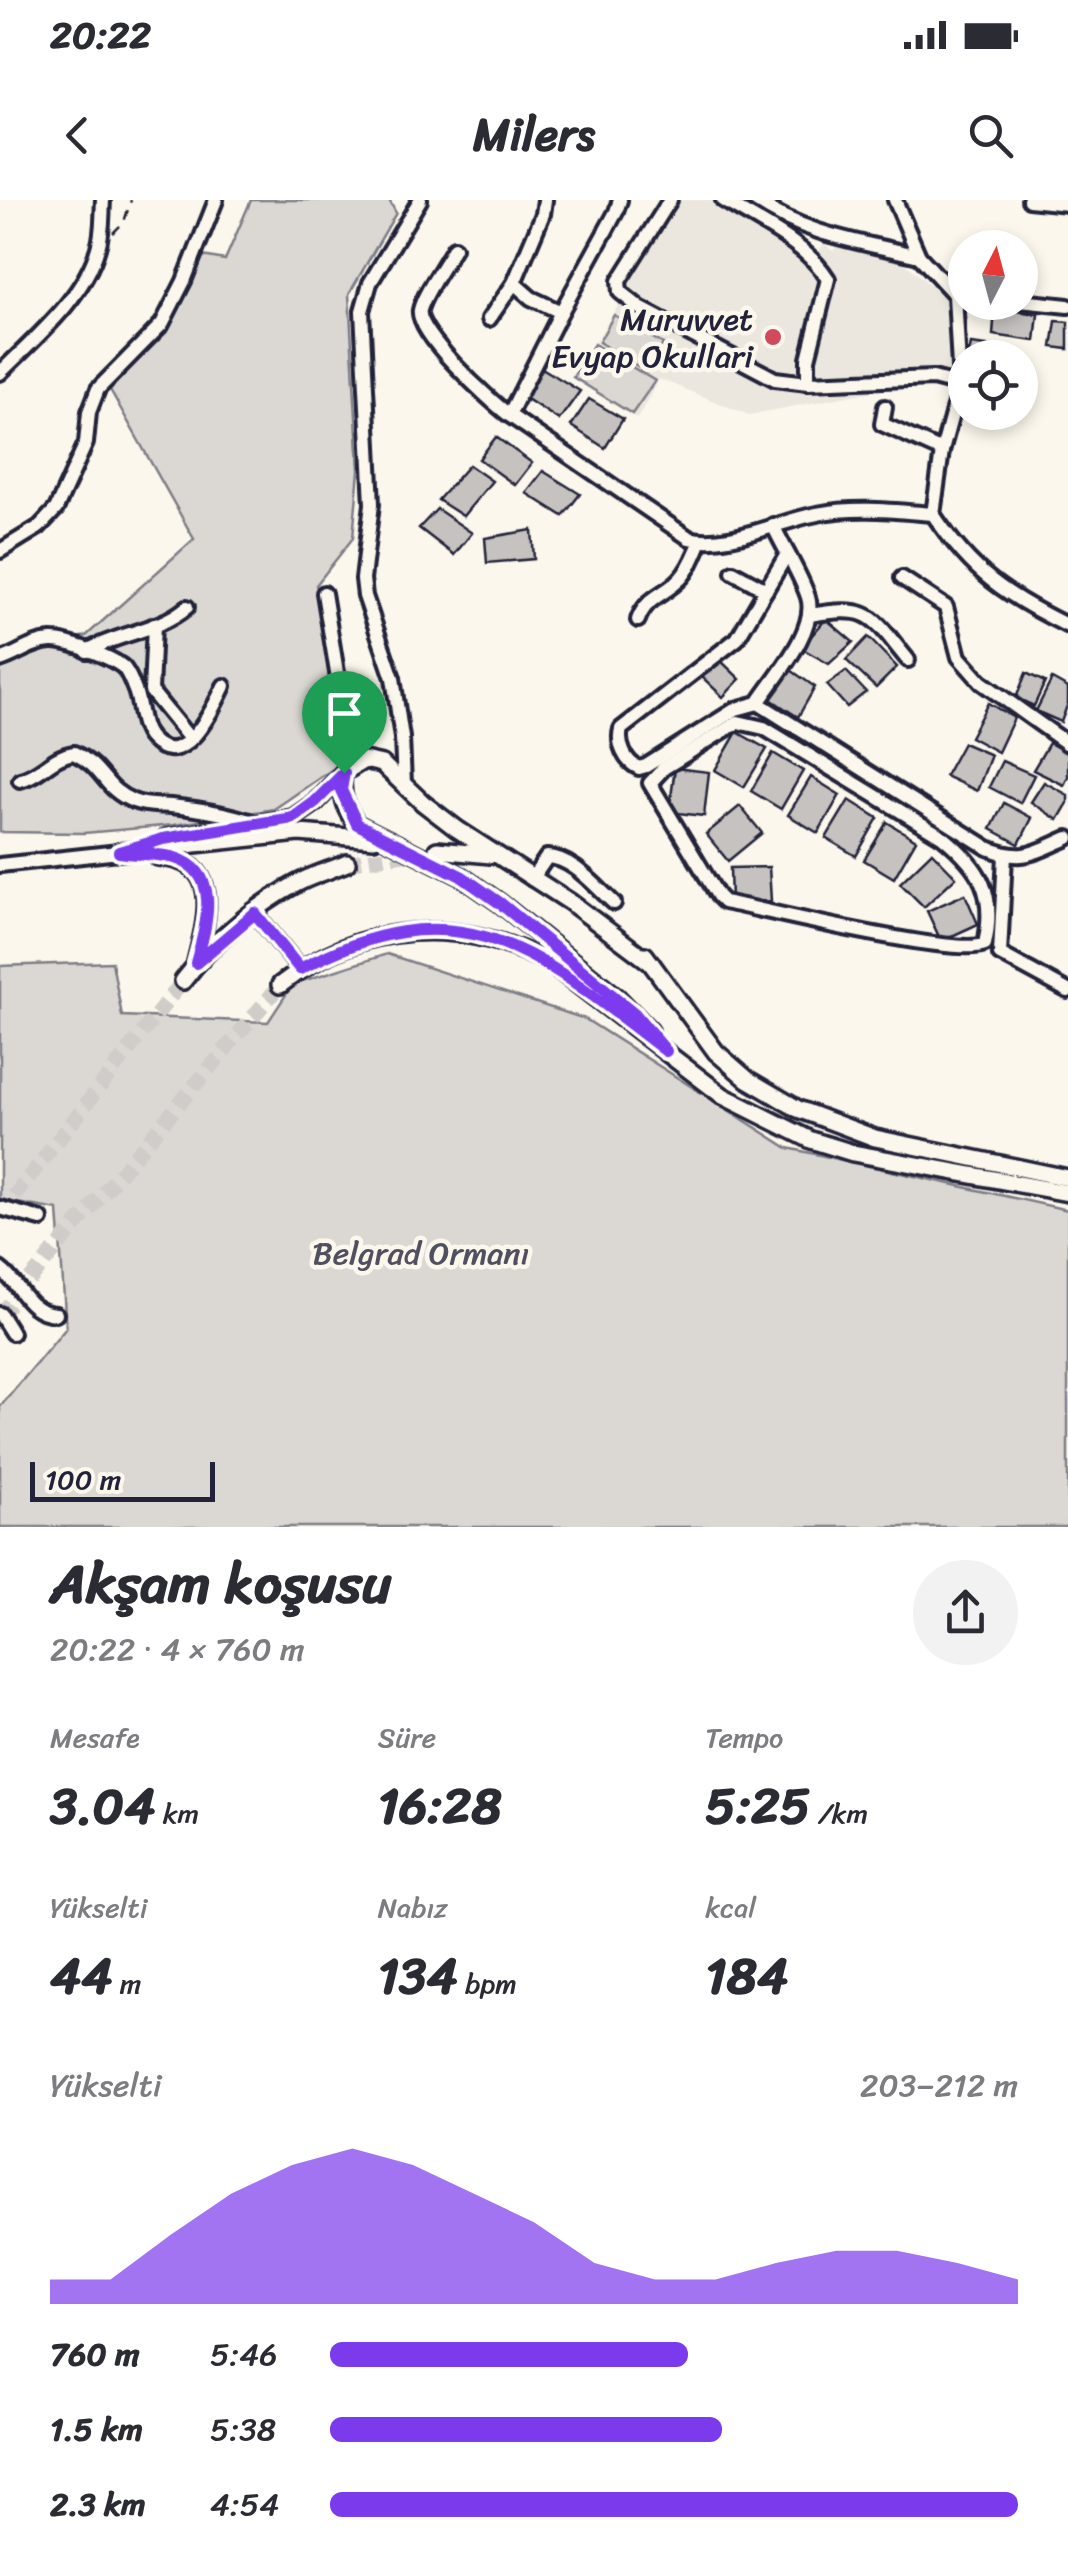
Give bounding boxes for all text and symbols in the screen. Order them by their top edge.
text: 20:22 [50,2,151,69]
text: Milers [473,95,595,175]
icon: back [50,108,105,163]
icon: search [963,108,1018,163]
north arrow [948,230,1038,320]
map controls [948,230,1038,430]
place label: Muruvvet Evyap Okullari [551,291,754,385]
marker: Muruvvet Evyap Okullari [762,326,784,348]
button: locate [948,340,1038,430]
pin [302,671,387,774]
icon: arrive [317,686,372,741]
park label: Belgrad Ormanı [313,1225,529,1282]
text: 100 m [45,1455,121,1504]
scale bar [30,1457,215,1502]
text: Akşam koşusu [50,1535,391,1632]
button: share [913,1560,1018,1665]
text: 20:22 · 4 × 760 m [50,1621,305,1678]
text: Mesafe [50,1713,140,1762]
text: Süre [378,1713,436,1762]
text: Tempo [705,1713,783,1762]
text: 3.04 [50,1762,155,1851]
text: 16:28 [378,1762,502,1851]
text: 5:25 [705,1762,810,1851]
text: km [155,1789,199,1838]
text: /km [810,1789,868,1838]
text: Yükselti [50,1883,148,1932]
text: Nabız [378,1883,448,1932]
text: kcal [705,1883,756,1932]
text: 44 [50,1932,113,2021]
text: 134 [378,1932,458,2021]
text: 184 [705,1932,788,2021]
text: m [113,1959,141,2008]
text: bpm [458,1959,517,2008]
text: Yükselti [50,2057,162,2114]
text: 203–212 m [860,2057,1018,2114]
text: 760 m [50,2326,140,2383]
text: 5:46 [210,2326,277,2383]
text: 1.5 km [50,2401,143,2458]
text: 5:38 [210,2401,276,2458]
text: 2.3 km [50,2476,146,2533]
text: 4:54 [210,2476,279,2533]

